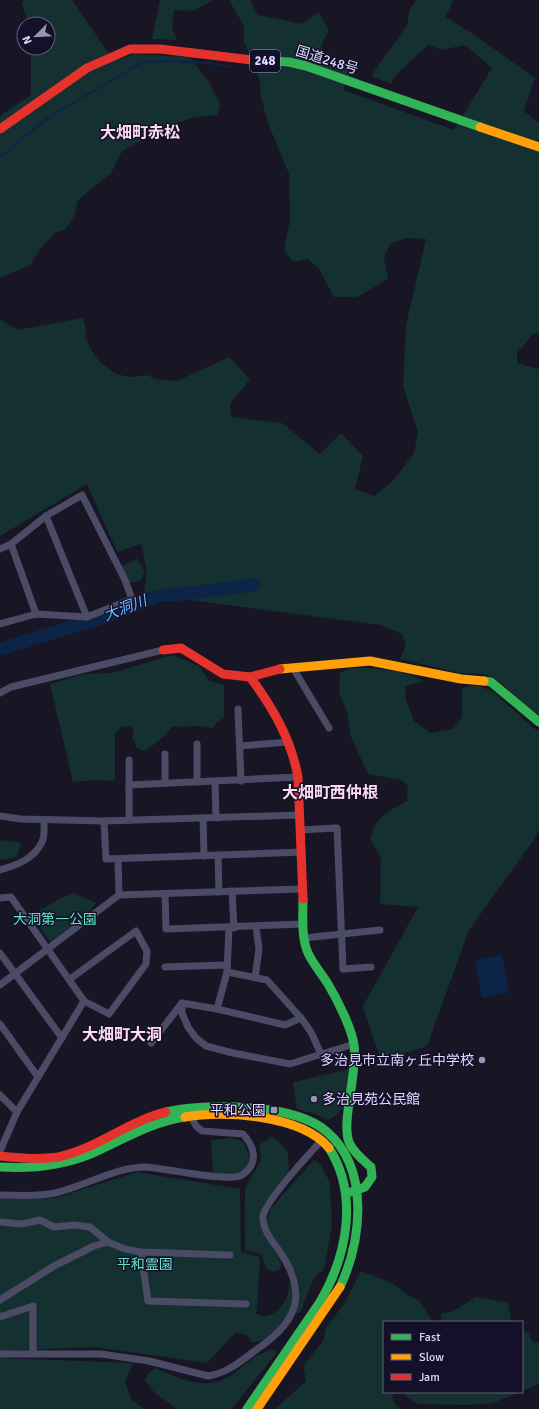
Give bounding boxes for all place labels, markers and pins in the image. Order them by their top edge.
place label: 多治見市立南ヶ丘中学校 [320,1052,474,1069]
marker: 多治見市立南ヶ丘中学校 [477,1055,487,1065]
place label: 多治見苑公民館 [322,1091,420,1108]
marker: 多治見苑公民館 [309,1094,319,1104]
place label: 平和公園 [210,1102,266,1119]
marker: 平和公園 [269,1105,279,1115]

